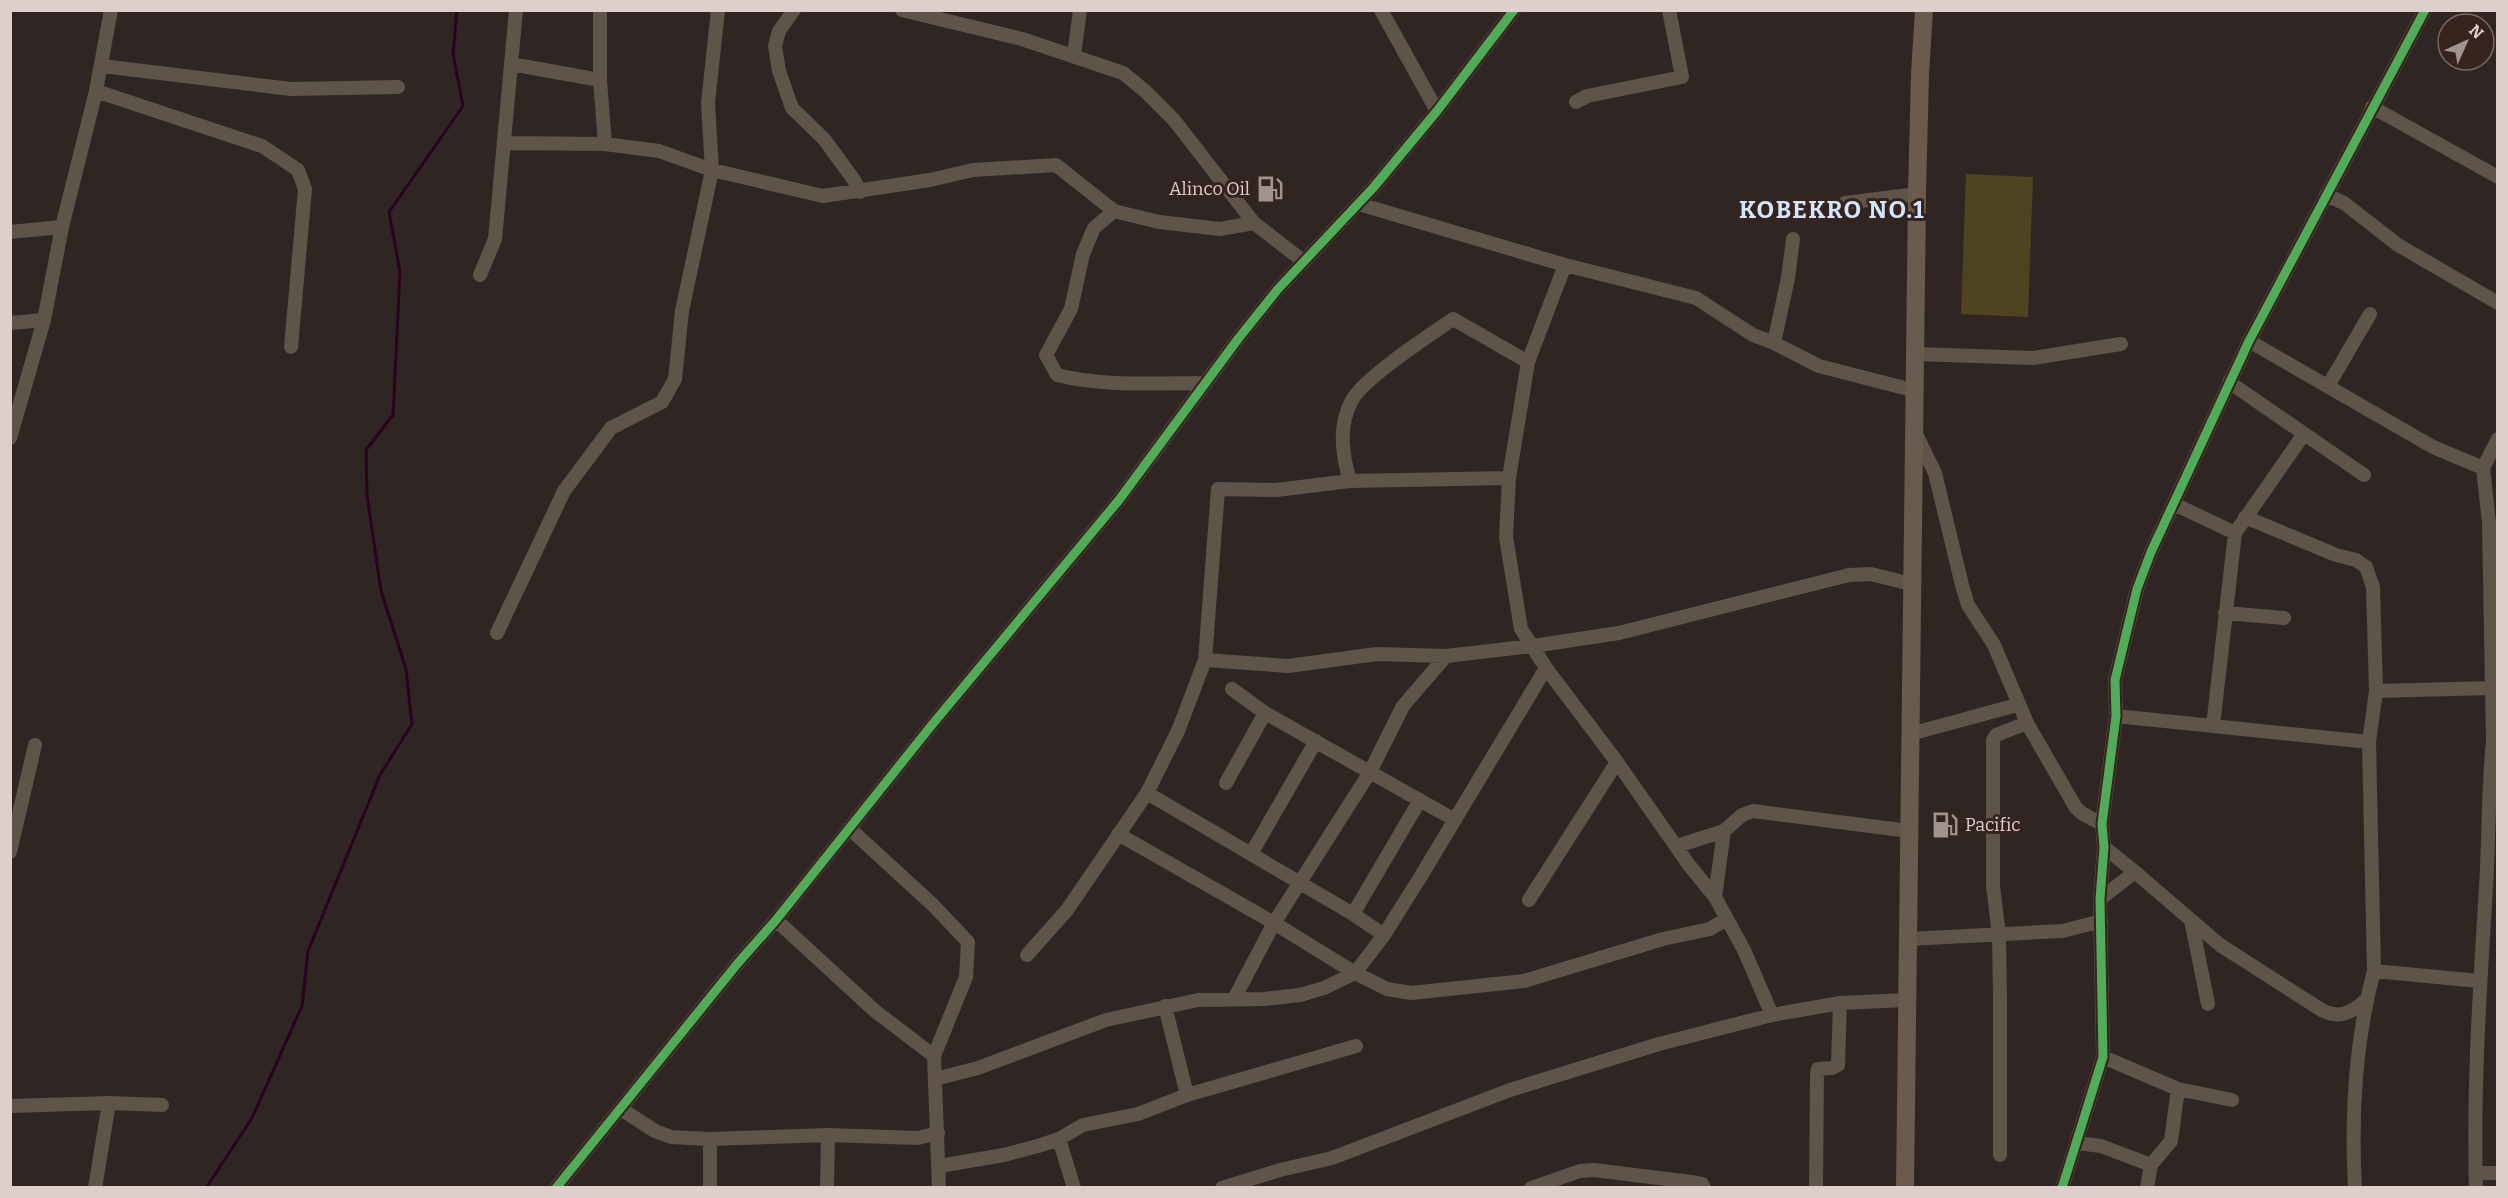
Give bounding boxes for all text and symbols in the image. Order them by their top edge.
north arrow [2436,12,2496,72]
text: N [2465,21,2487,43]
fuel station icon: Alinco Oil [1255,174,1285,204]
place label: Alinco Oil [1169,178,1250,200]
district label: KOBEKRO NO.1 [1739,196,1925,224]
fuel station icon: Pacific [1930,810,1960,840]
place label: Pacific [1965,814,2021,836]

